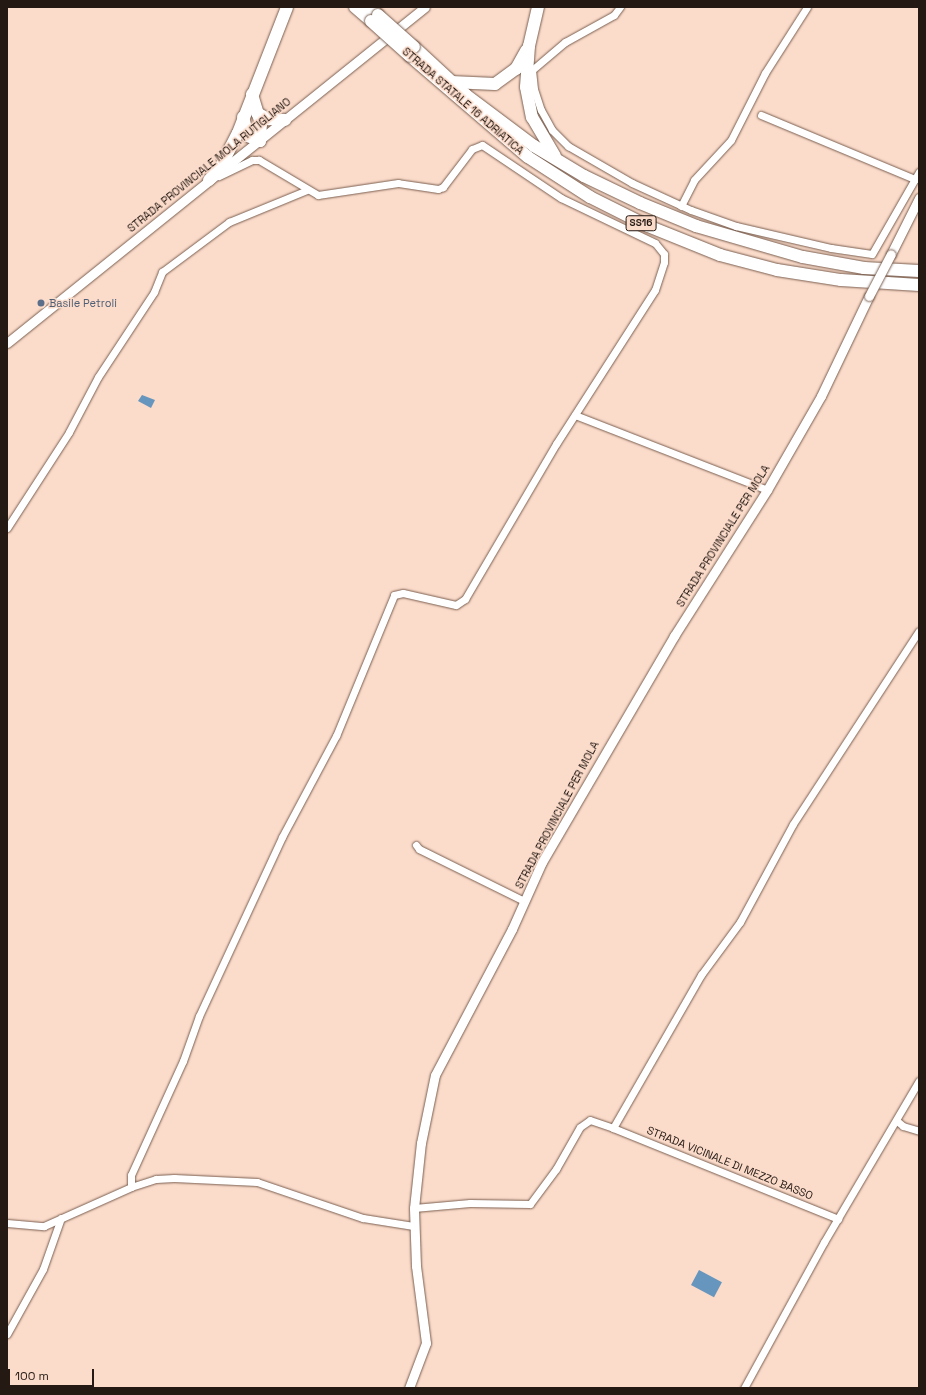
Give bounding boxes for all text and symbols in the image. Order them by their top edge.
street label: STRADA STATALE 16 ADRIATICA [400,45,526,157]
street label: STRADA PROVINCIALE MOLA RUTIGLIANO [125,95,293,235]
road number: SS16 [625,215,657,231]
place label: Basile Petroli [49,296,117,310]
marker: Basile Petroli [36,298,46,308]
street label: STRADA PROVINCIALE PER MOLA [674,462,772,610]
street label: STRADA PROVINCIALE PER MOLA [512,739,602,891]
street label: STRADA VICINALE DI MEZZO BASSO [645,1123,815,1203]
scale bar [10,1361,96,1387]
text: 100 m [15,1368,49,1384]

